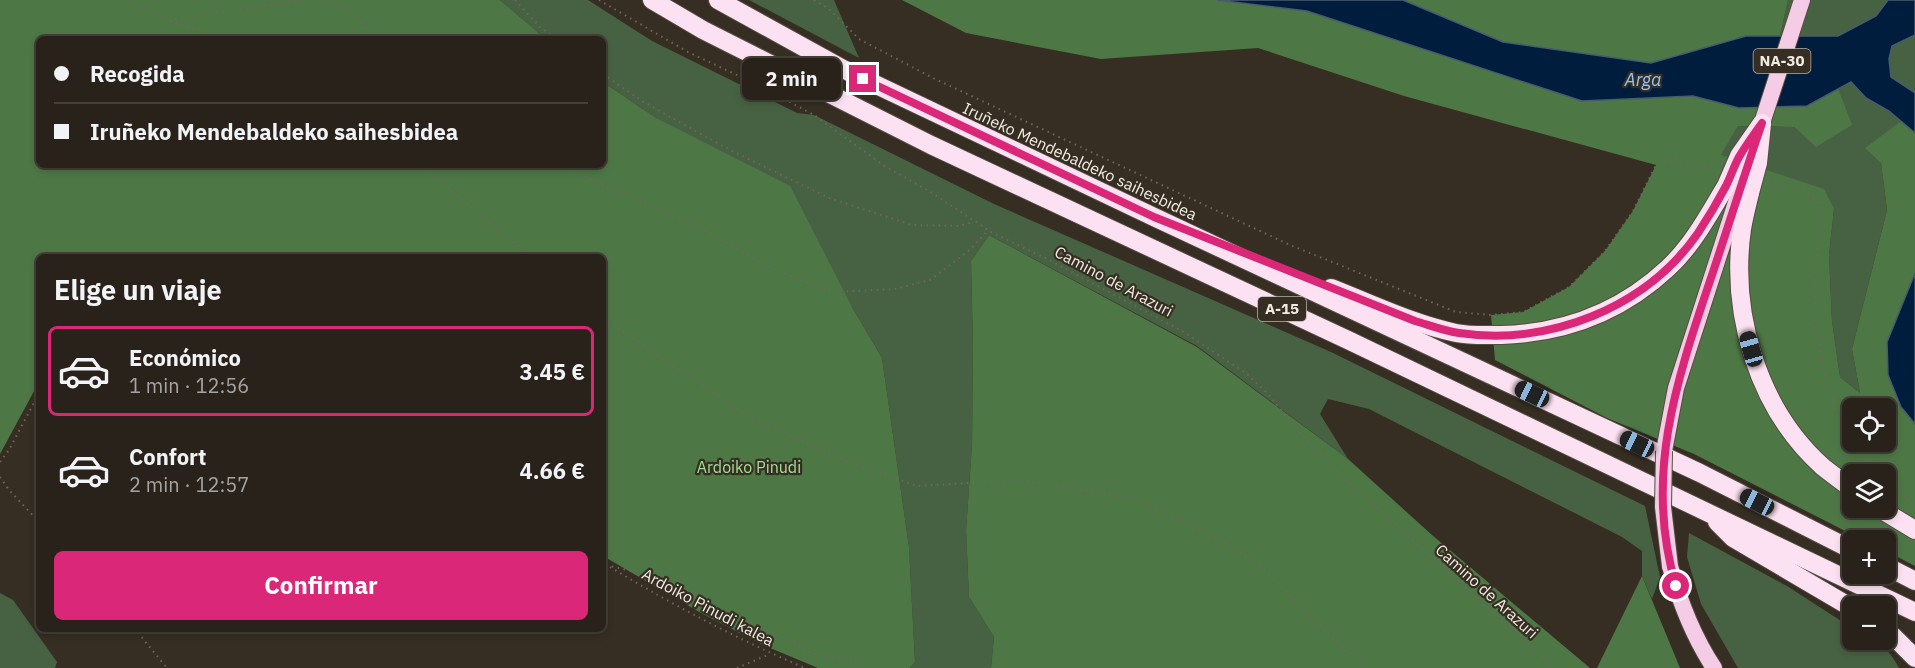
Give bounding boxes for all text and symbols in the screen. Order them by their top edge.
road number: NA-30 [1754,49,1810,73]
callout: 2 min [743,58,842,100]
text: Recogida [90,59,185,88]
text: 2 min [765,65,818,92]
route end [849,65,876,92]
water label: Arga [1624,68,1662,91]
street label: Iruñeko Mendebaldeko saihesbidea [960,98,1201,224]
text: Iruñeko Mendebaldeko saihesbidea [90,117,458,146]
street label: Camino de Arazuri [1051,241,1177,321]
text: Elige un viaje [54,272,222,307]
road number: A-15 [1258,297,1306,321]
car [1737,329,1765,369]
text: Económico [129,343,241,372]
icon: car [57,344,111,398]
text: 3.45 € [520,357,585,386]
text: 1 min · 12:56 [129,372,249,399]
car [1512,378,1552,410]
map controls [1842,398,1896,650]
button: locate [1842,398,1896,452]
car [1617,428,1657,460]
text: Confort [129,442,207,471]
icon: car [57,443,111,497]
text: 4.66 € [520,456,585,485]
park label: Ardoiko Pinudi [697,457,801,477]
button: layers [1842,464,1896,518]
text: 2 min · 12:57 [129,471,249,498]
car [1737,486,1777,518]
button: + [1842,530,1896,584]
street label: Camino de Arazuri [1432,540,1542,642]
button: Confirmar [54,551,588,620]
street label: Ardoiko Pinudi kalea [639,564,778,650]
route start [1662,572,1689,599]
button: − [1842,596,1896,650]

